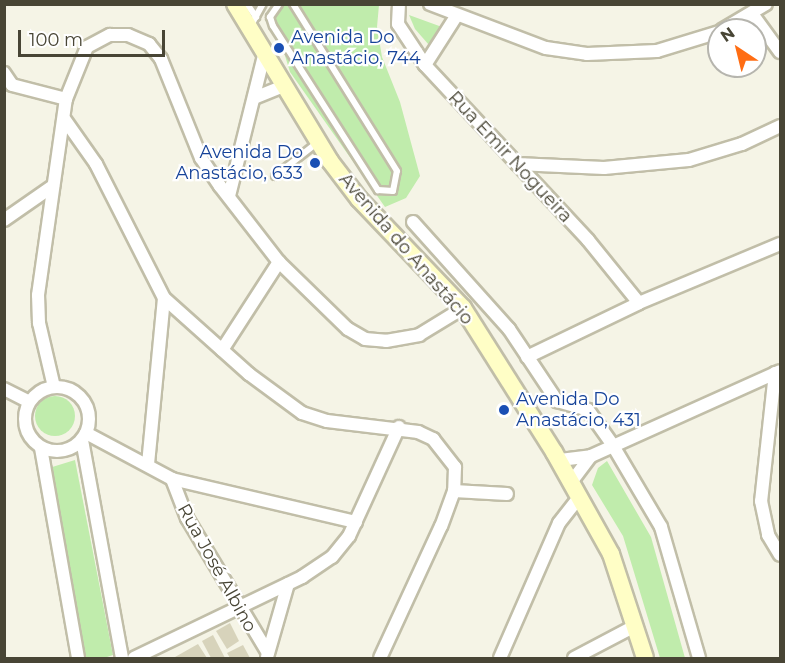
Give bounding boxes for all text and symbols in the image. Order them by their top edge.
scale bar [21,18,168,56]
north arrow [707,18,767,78]
text: N [717,23,738,46]
place label: Avenida Do Anastácio, 744 [291,27,421,70]
text: 100 m [29,29,83,51]
marker: Avenida Do Anastácio, 744 [272,41,286,55]
street label: Rua Emir Nogueira [444,87,576,227]
place label: Avenida Do Anastácio, 633 [175,142,303,184]
marker: Avenida Do Anastácio, 633 [308,156,322,170]
street label: Avenida do Anastácio [334,169,478,329]
place label: Avenida Do Anastácio, 431 [516,389,641,432]
marker: Avenida Do Anastácio, 431 [497,403,511,417]
street label: Rua José Albino [173,500,261,636]

